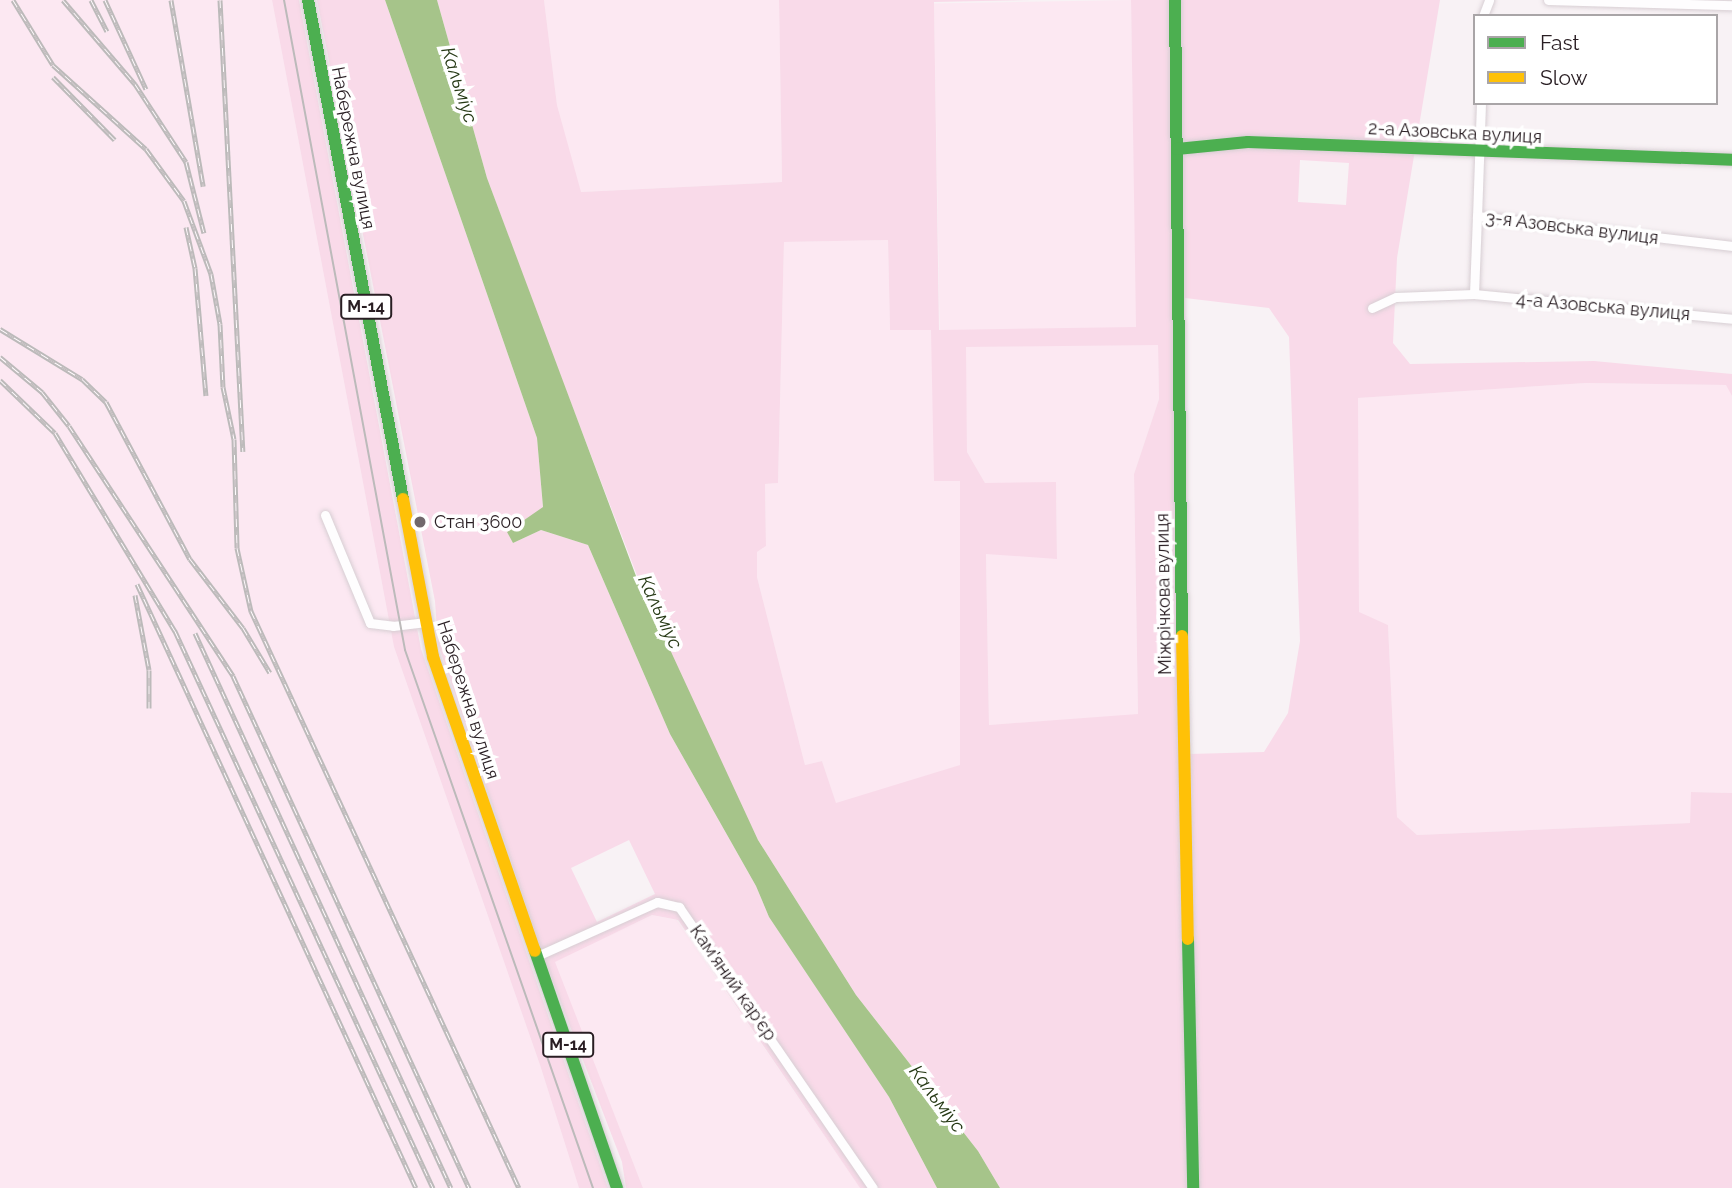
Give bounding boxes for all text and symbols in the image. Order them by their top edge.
legend [1473,14,1718,105]
text: Fast [1540,30,1580,55]
water label: Кальміус [436,44,482,126]
street label: Набережна вулиця [327,65,379,231]
text: Slow [1540,65,1588,90]
street label: 2-а Азовська вулиця [1367,118,1543,148]
street label: 3-я Азовська вулиця [1484,207,1660,249]
street label: 4-а Азовська вулиця [1515,289,1691,325]
road number: М-14 [340,294,392,320]
place label: Стан 3600 [434,511,522,533]
street label: Міжрічкова вулиця [1152,513,1176,675]
marker: Стан 3600 [412,514,428,530]
water label: Кальміус [633,572,687,652]
street label: Набережна вулиця [432,618,504,782]
street label: Кам'яний кар'єр [685,921,781,1045]
road number: М-14 [542,1032,594,1058]
water label: Кальміус [904,1061,970,1137]

